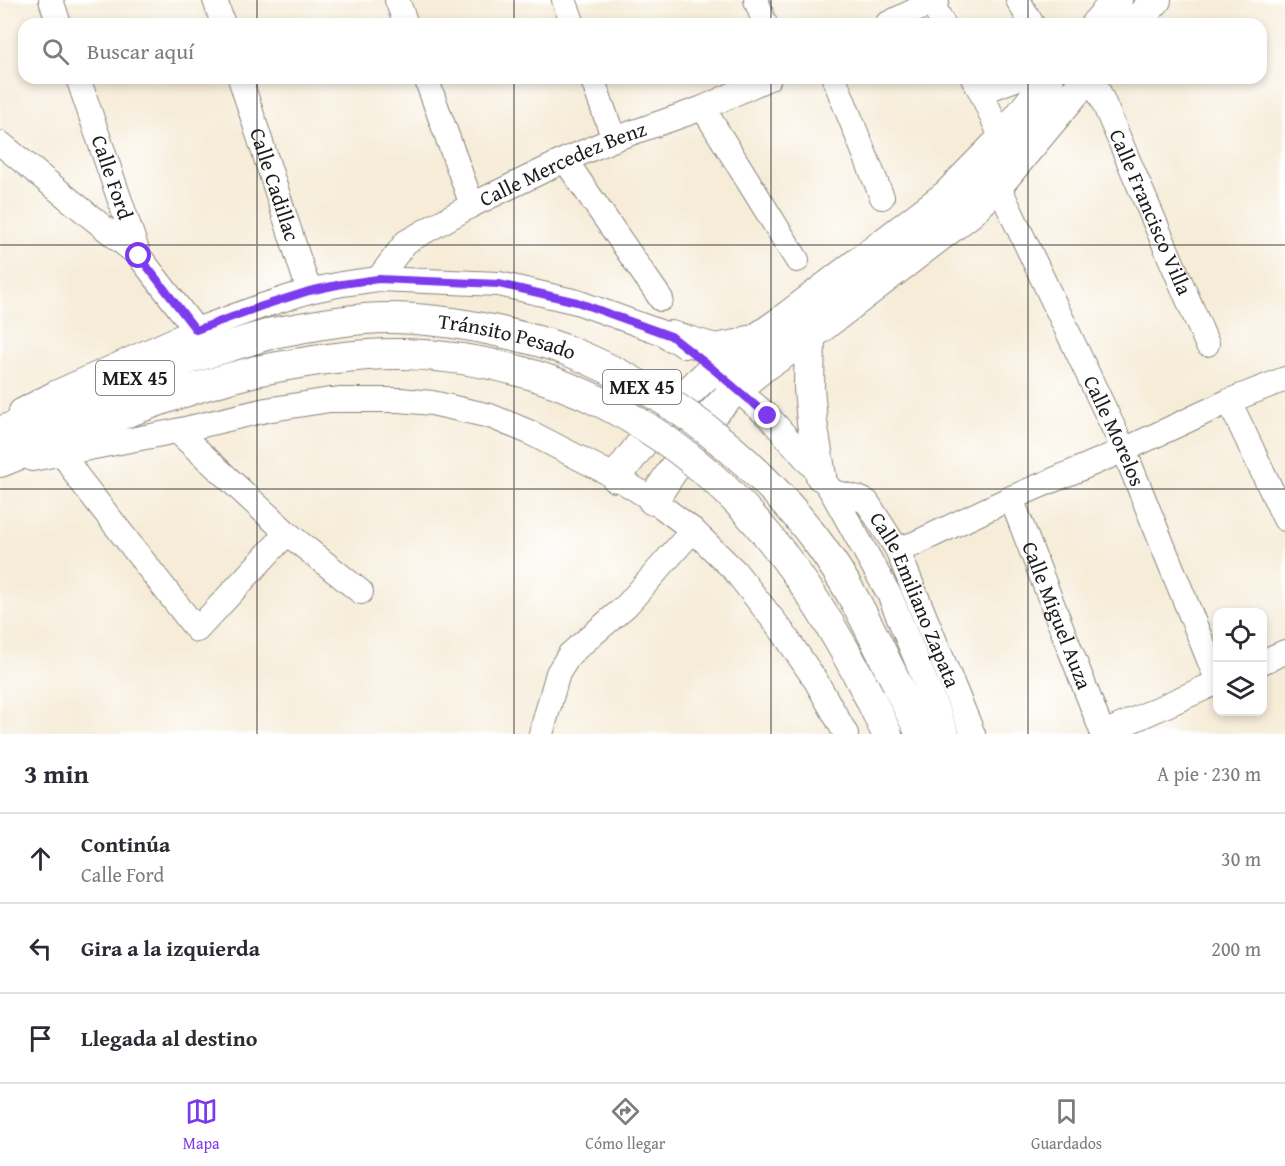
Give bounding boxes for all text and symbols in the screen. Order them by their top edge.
search box [18,18,1267,84]
icon: search [39,35,72,68]
text: Buscar aquí [87,35,194,67]
street label: Calle Mercedez Benz [474,113,650,214]
street label: Calle Cadillac [242,124,308,245]
street label: Calle Francisco Villa [1102,124,1200,300]
street label: Calle Ford [84,131,142,224]
route start [125,242,151,268]
street label: Tránsito Pesado [437,305,581,367]
road number: MEX 45 [96,361,174,395]
road number: MEX 45 [603,370,681,404]
street label: Calle Morelos [1076,370,1153,491]
route end [754,402,780,428]
street label: Calle Emiliano Zapata [862,506,968,692]
street label: Calle Miguel Auza [1014,537,1100,694]
map controls [1213,608,1267,716]
button: locate [1213,608,1267,662]
button: layers [1213,662,1267,716]
text: 3 min [24,754,89,793]
text: A pie · 230 m [1157,759,1261,788]
text: Continúa [81,828,170,860]
icon: ahead [24,842,57,875]
text: 30 m [1221,844,1261,873]
text: Calle Ford [81,860,164,889]
icon: left [24,932,57,965]
text: Gira a la izquierda [81,932,260,964]
text: 200 m [1211,934,1261,963]
icon: arrive [24,1022,57,1055]
text: Llegada al destino [81,1022,257,1054]
tab: Mapa [183,1095,220,1155]
tab: Cómo llegar [585,1095,665,1155]
tab: Guardados [1031,1095,1102,1155]

